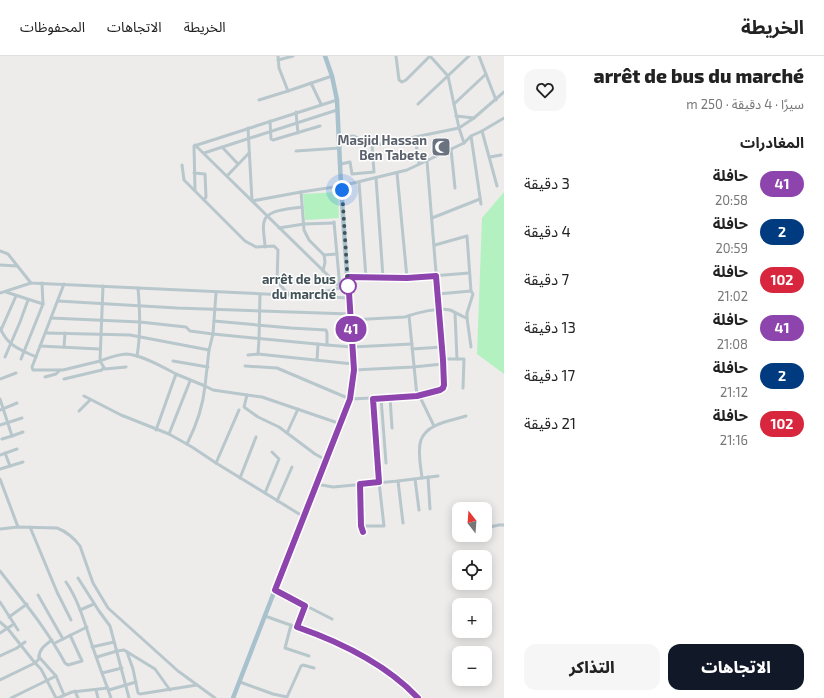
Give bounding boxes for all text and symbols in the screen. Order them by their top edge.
text: الخريطة [741,15,804,38]
text: المحفوظات [20,18,85,35]
text: الاتجاهات [107,18,162,35]
text: الخريطة [184,18,226,35]
text: arrêt de bus du marché [594,64,804,87]
button: heart [524,69,566,111]
text: سيرًا · 4 دقيقة · 250 m [686,96,804,112]
place label: Masjid Hassan Ben Tabete [338,132,427,163]
text: المغادرات [740,133,804,151]
mosque icon: Masjid Hassan Ben Tabete [430,136,452,158]
text: حافلة [713,166,748,184]
text: 3 دقيقة [524,174,570,192]
text: 41 [775,175,789,192]
your location [332,180,352,200]
text: 20:58 [715,192,748,208]
text: حافلة [713,214,748,232]
text: 4 دقيقة [524,222,571,240]
text: 2 [778,223,786,240]
text: 20:59 [715,240,748,256]
text: حافلة [713,262,748,280]
text: 7 دقيقة [524,270,569,288]
place label: arrêt de bus du marché [262,271,336,302]
text: 102 [770,271,794,288]
marker: arrêt de bus du marché [339,277,357,295]
text: 21:02 [717,288,748,304]
text: حافلة [713,310,748,328]
line badge: 41 [333,316,369,342]
text: 13 دقيقة [524,318,576,336]
text: 41 [775,319,789,336]
text: 41 [344,320,358,337]
text: 21:08 [717,336,748,352]
text: حافلة [713,358,748,376]
text: 17 دقيقة [524,366,575,384]
text: 2 [778,367,786,384]
text: 21:12 [720,384,748,400]
text: حافلة [713,406,748,424]
text: 21 دقيقة [524,414,576,432]
text: 102 [770,415,794,432]
text: 21:16 [720,432,748,448]
north arrow [452,502,492,542]
map controls [452,502,492,686]
button: locate [452,550,492,590]
button: + [452,598,492,638]
button: التذاكر [524,644,660,690]
button: الاتجاهات [668,644,804,690]
button: − [452,646,492,686]

